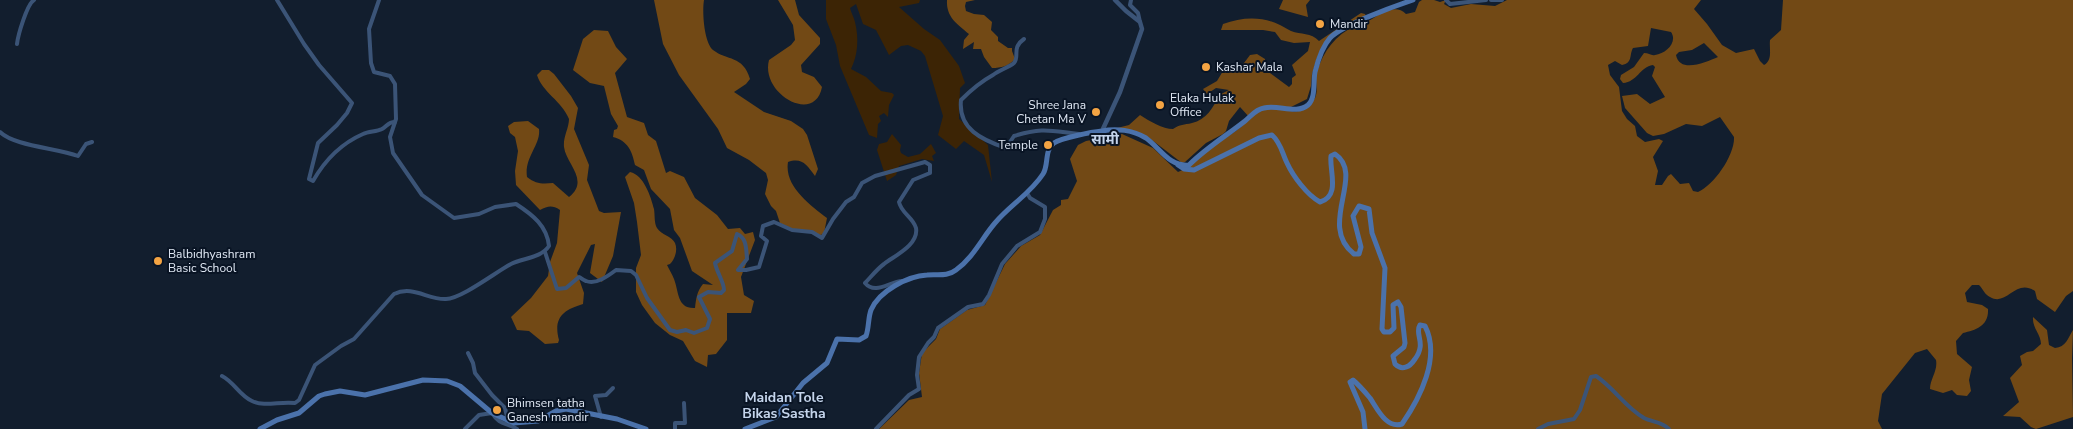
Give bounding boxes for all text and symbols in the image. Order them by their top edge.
place label: Mandir [1330,16,1368,32]
marker: Mandir [1314,18,1326,30]
place label: Kashar Mala [1216,59,1283,75]
marker: Kashar Mala [1200,61,1212,73]
place label: Elaka Hulak Office [1170,90,1235,120]
place label: Shree Jana Chetan Ma V [1016,97,1087,127]
marker: Elaka Hulak Office [1154,99,1166,111]
marker: Shree Jana Chetan Ma V [1090,106,1102,118]
district label: सामी [1091,130,1120,149]
place label: Temple [998,137,1038,153]
marker: Temple [1042,139,1054,151]
place label: Balbidhyashram Basic School [168,246,255,276]
marker: Balbidhyashram Basic School [152,255,164,267]
district label: Maidan Tole Bikas Sastha [742,388,826,423]
place label: Bhimsen tatha Ganesh mandir [507,395,589,425]
marker: Bhimsen tatha Ganesh mandir [491,404,503,416]

